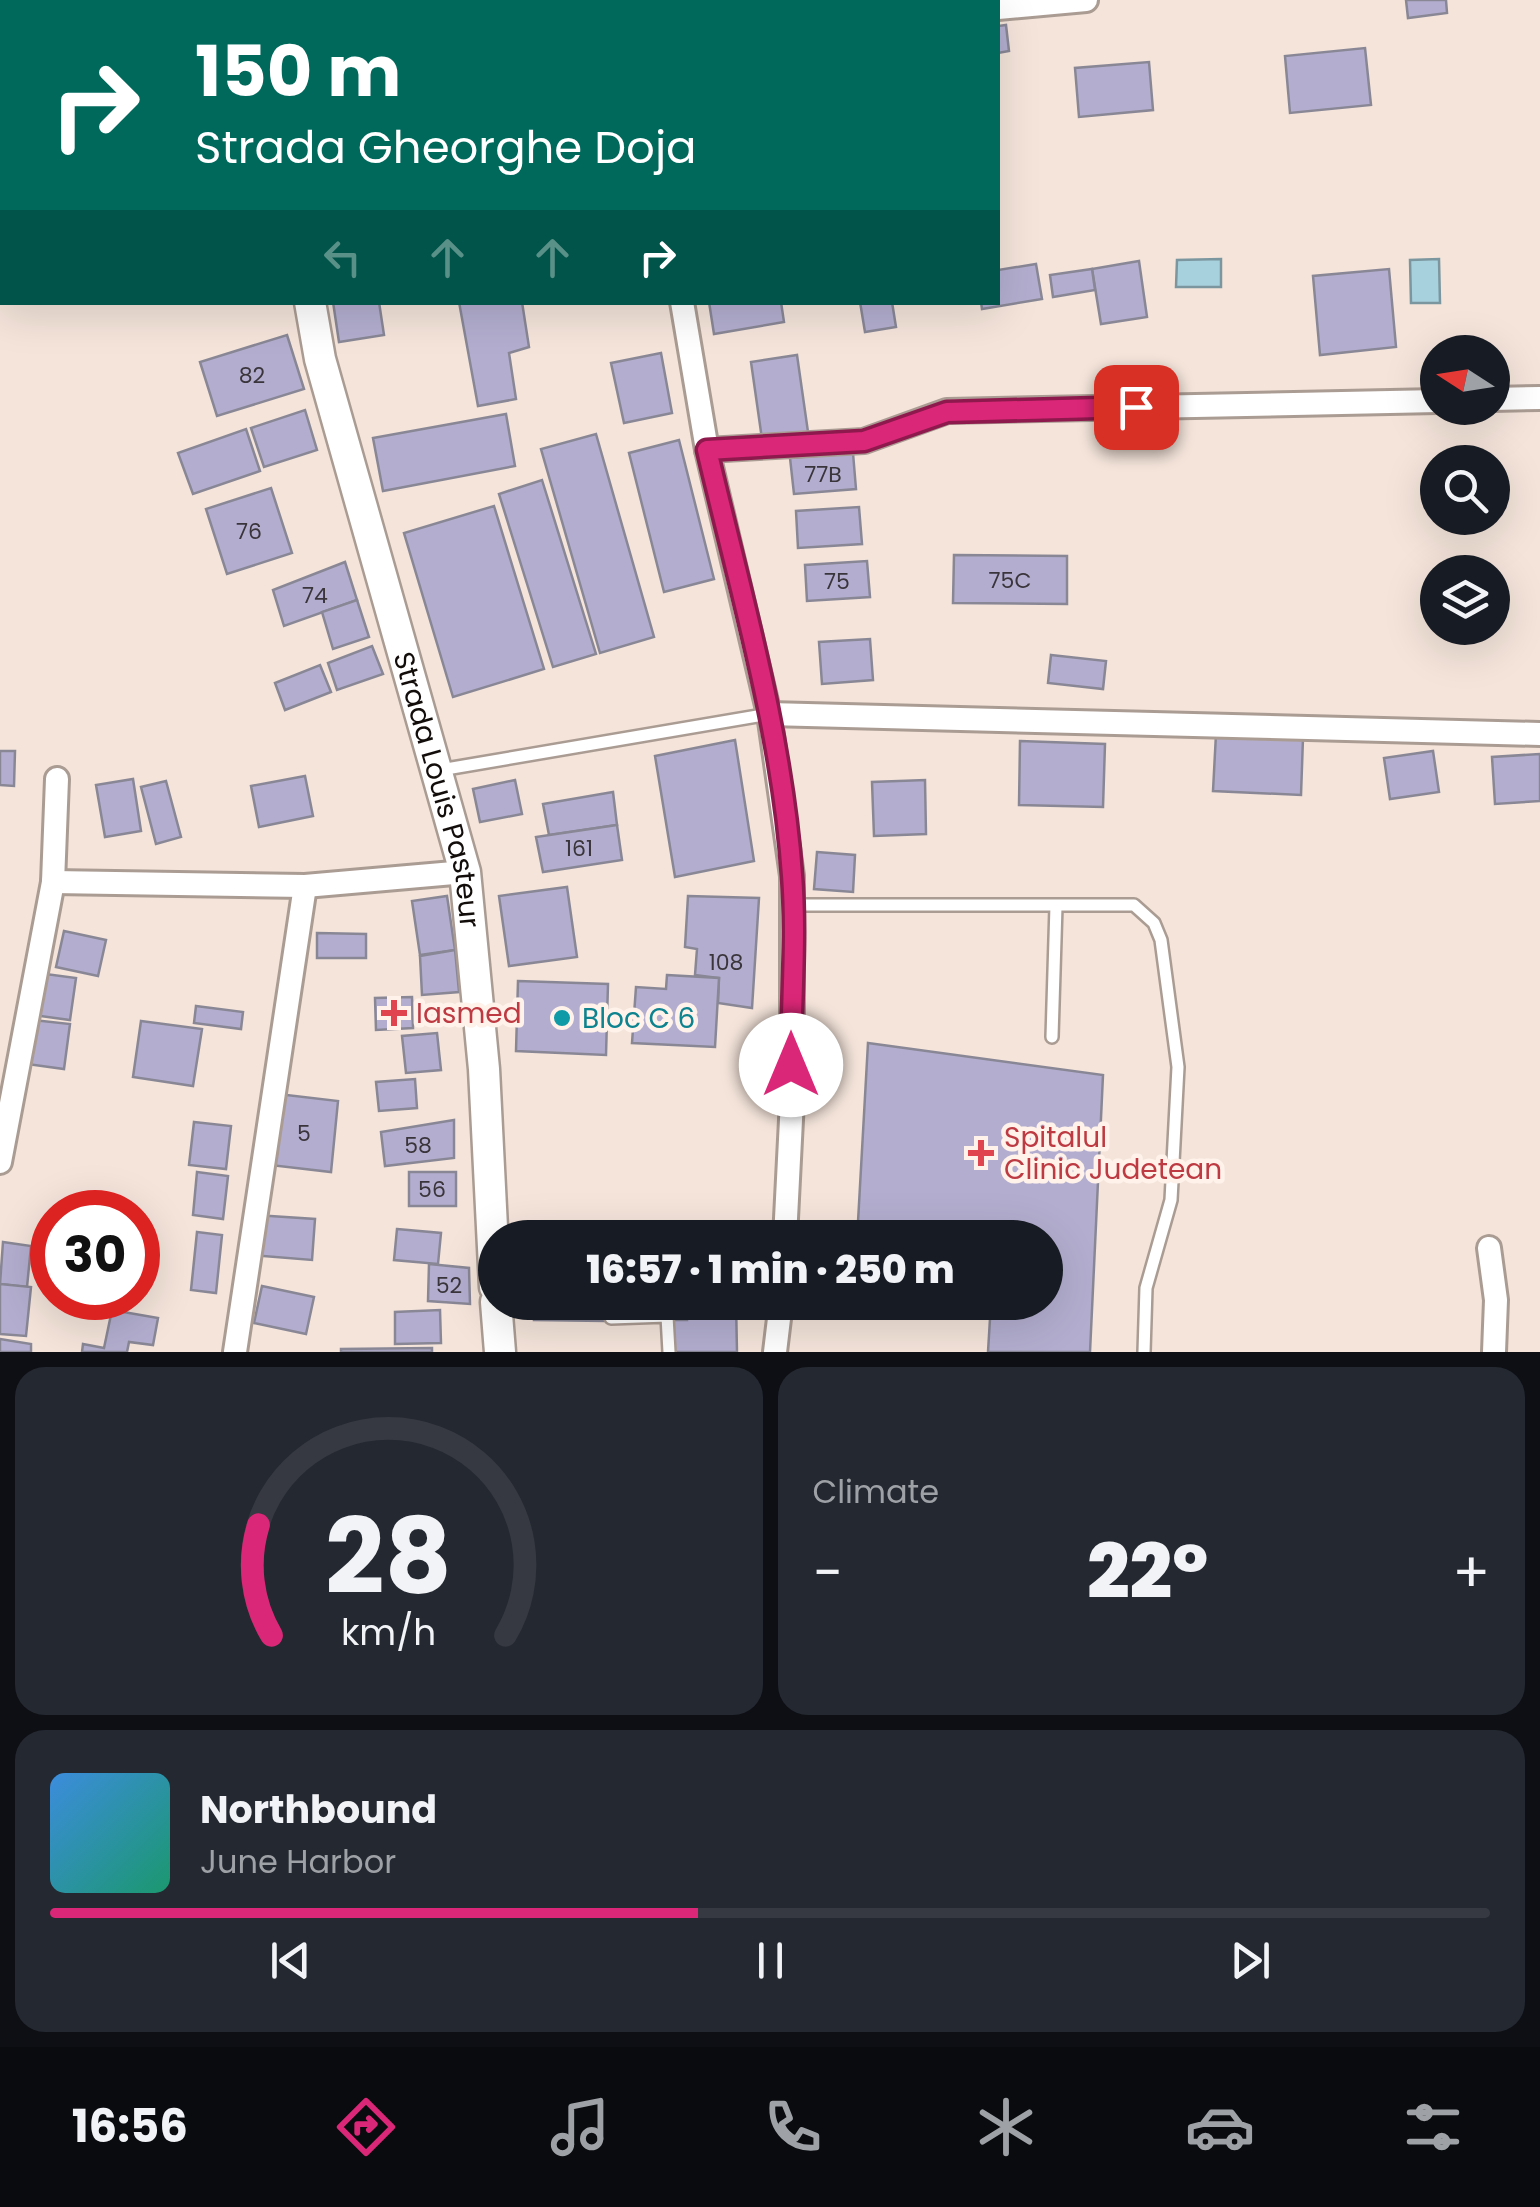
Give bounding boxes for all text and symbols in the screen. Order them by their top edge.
text: 150 m [195,22,401,121]
icon: right [30,40,160,170]
text: Strada Gheorghe Doja [195,116,696,179]
icon: left [315,230,370,285]
icon: ahead [420,230,475,285]
icon: ahead [525,230,580,285]
icon: right [630,230,685,285]
north arrow [1420,335,1510,425]
map controls [1420,335,1510,645]
house number: 82 [239,360,265,391]
pin [1094,365,1179,450]
icon: arrive [1109,380,1164,435]
button: search [1420,445,1510,535]
house number: 77B [804,459,842,490]
house number: 76 [236,516,262,547]
button: layers [1420,555,1510,645]
house number: 75C [989,565,1031,596]
house number: 75 [824,566,850,597]
house number: 74 [302,580,328,611]
street label: Strada Louis Pasteur [384,647,489,930]
house number: 161 [565,833,593,864]
house number: 108 [709,947,743,978]
place label: Iasmed [416,994,522,1033]
place label: Bloc C 6 [582,999,695,1038]
marker: Iasmed [381,1000,407,1026]
marker: Bloc C 6 [551,1007,573,1029]
position arrow [739,1013,843,1117]
house number: 5 [297,1118,311,1149]
place label: Spitalul Clinic Judetean [1004,1118,1222,1189]
house number: 58 [404,1130,432,1161]
marker: Spitalul Clinic Judetean [968,1140,994,1166]
house number: 56 [418,1174,446,1205]
speed limit sign: 30 [30,1190,160,1320]
text: 16:57 · 1 min · 250 m [586,1243,955,1296]
house number: 52 [436,1270,462,1301]
text: Climate [813,1469,939,1514]
text: 28 [325,1484,452,1629]
text: 22° [1087,1519,1208,1624]
text: − [813,1534,843,1611]
text: + [1452,1534,1490,1611]
text: km/h [341,1607,436,1658]
text: Northbound [200,1783,437,1836]
text: June Harbor [200,1839,396,1884]
icon: previous [263,1933,318,1988]
icon: pause [743,1933,798,1988]
icon: next [1223,1933,1278,1988]
icon: directions [331,2092,401,2162]
icon: music [545,2092,615,2162]
icon: phone [758,2092,828,2162]
icon: climate [971,2092,1041,2162]
icon: car [1185,2092,1255,2162]
icon: filters [1398,2092,1468,2162]
text: 16:56 [72,2095,188,2158]

